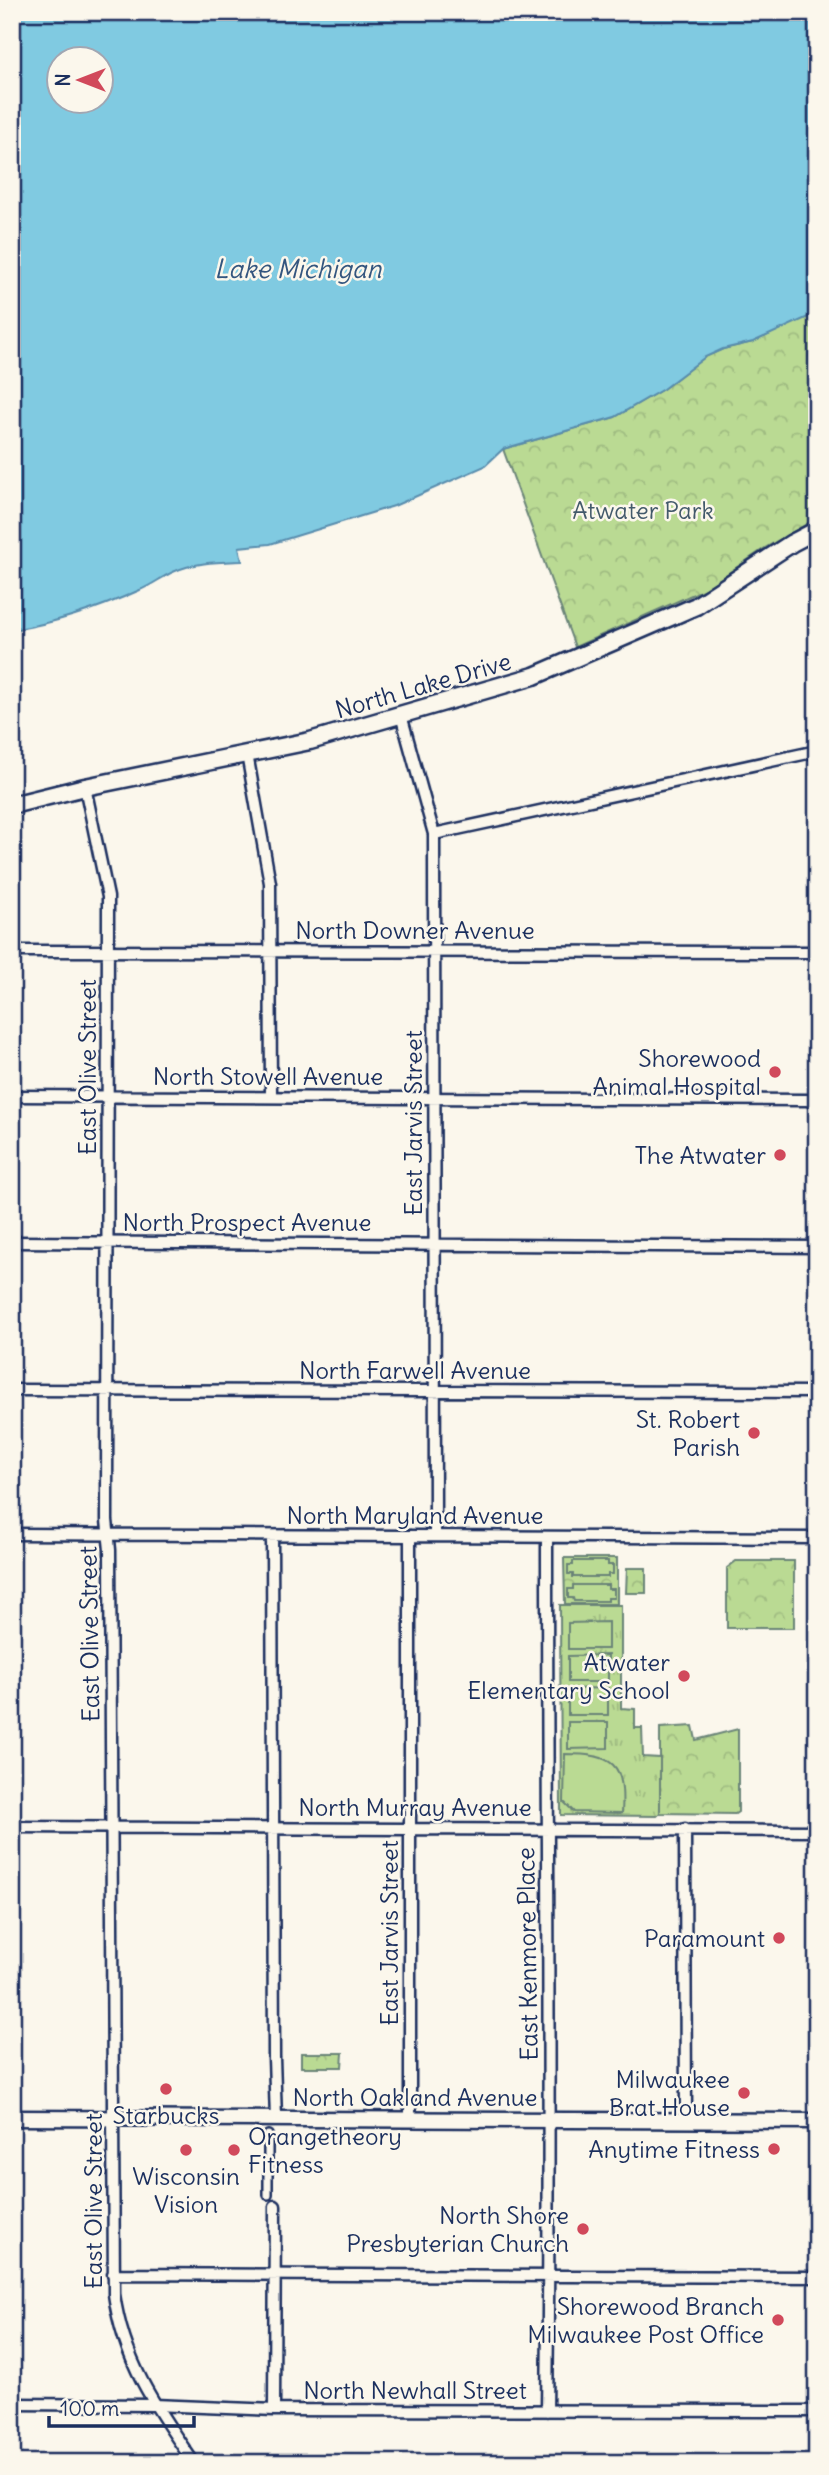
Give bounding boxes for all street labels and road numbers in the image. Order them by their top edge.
street label: North Lake Drive [332,646,514,724]
street label: North Downer Avenue [295,915,535,945]
street label: East Olive Street [72,979,102,1155]
street label: East Jarvis Street [398,1030,428,1216]
street label: North Stowell Avenue [153,1061,383,1091]
street label: North Prospect Avenue [123,1207,371,1237]
street label: North Farwell Avenue [299,1355,531,1385]
street label: North Maryland Avenue [287,1500,543,1530]
street label: East Olive Street [72,1546,106,1722]
street label: North Murray Avenue [298,1792,532,1822]
street label: East Jarvis Street [374,1840,404,2026]
street label: East Kenmore Place [510,1847,544,2061]
street label: North Oakland Avenue [292,2082,538,2112]
street label: East Olive Street [78,2113,108,2289]
street label: North Newhall Street [303,2375,527,2405]

